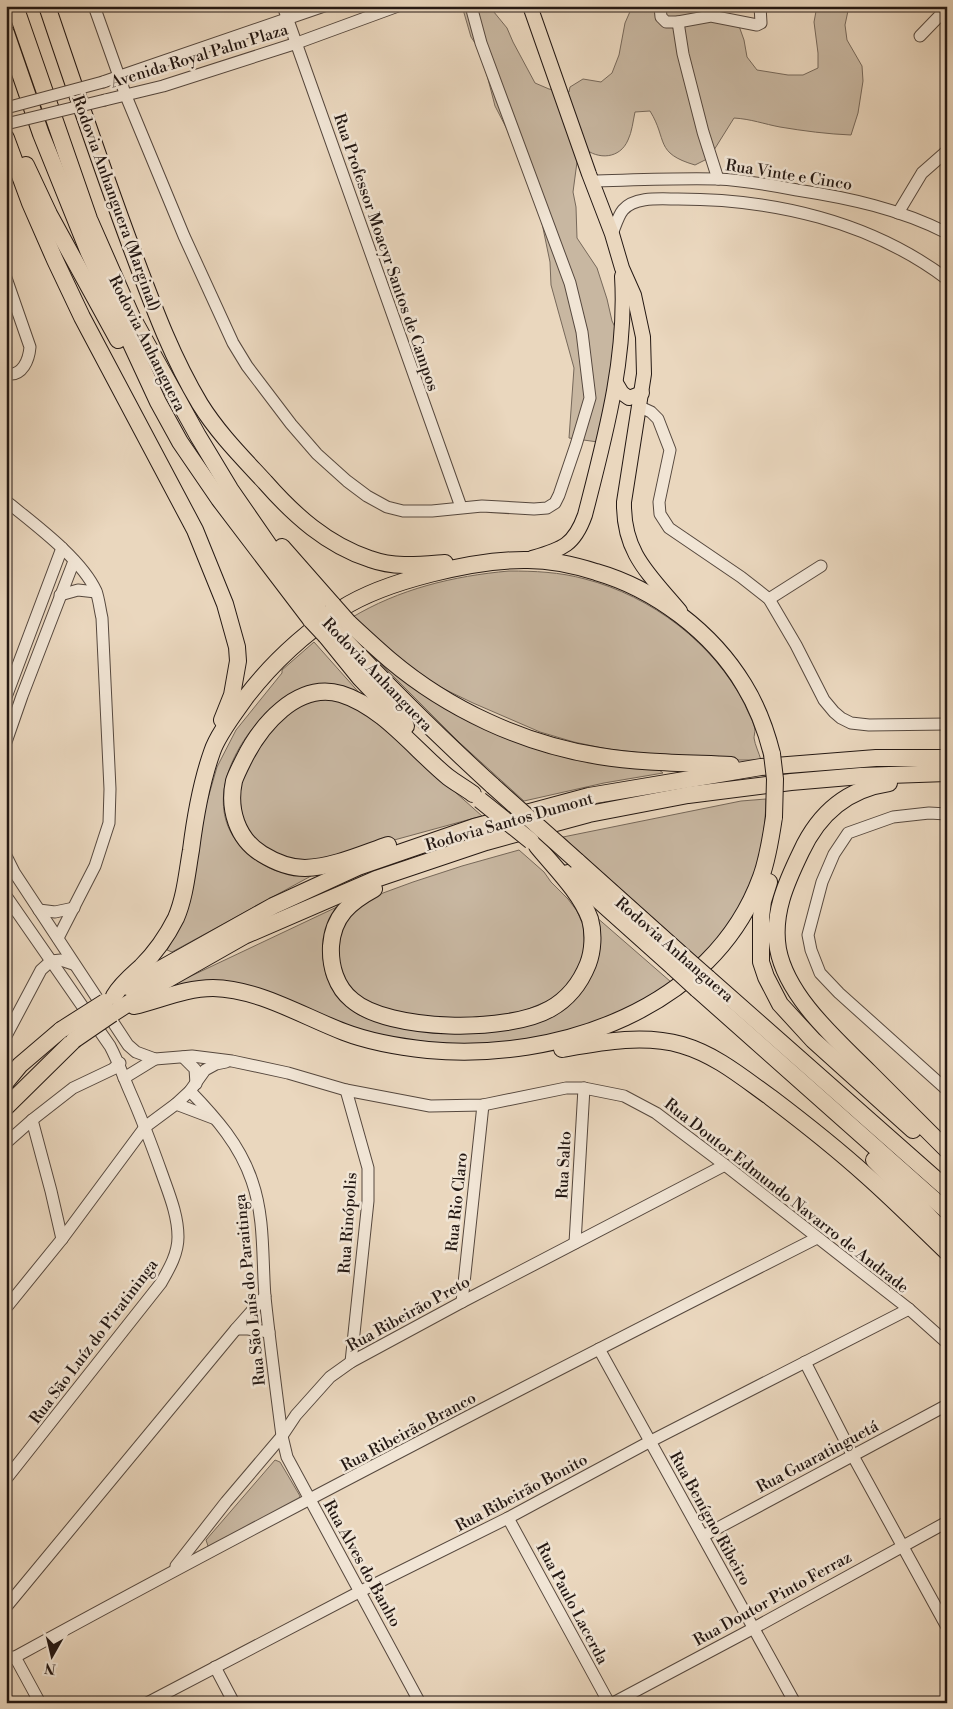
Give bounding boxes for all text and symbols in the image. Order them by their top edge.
street label: Avenida Royal Palm Plaza [107,19,291,93]
street label: Rodovia Anhanguera (Marginal) [68,93,165,314]
street label: Rua Professor Moacyr Santos de Campos [329,111,443,394]
street label: Rua Vinte e Cinco [724,155,854,195]
street label: Rodovia Anhanguera [104,272,191,416]
street label: Rodovia Anhanguera [318,614,437,736]
street label: Rodovia Santos Dumont [423,788,596,856]
street label: Rodovia Anhanguera [611,893,738,1007]
street label: Rua Doutor Edmundo Navarro de Andrade [660,1094,913,1298]
street label: Rua Salto [552,1131,576,1200]
street label: Rua Rio Claro [442,1151,472,1253]
street label: Rua Rinópolis [334,1172,362,1274]
street label: Rua São Luís do Paraitinga [230,1192,270,1387]
street label: Rua São Luíz do Piratininga [25,1254,163,1428]
street label: Rua Ribeirão Preto [343,1272,474,1356]
street label: Rua Ribeirão Branco [337,1388,480,1476]
street label: Rua Guaratinguetá [753,1416,883,1498]
street label: Rua Benígno Ribeiro [665,1448,755,1589]
street label: Rua Ribeirão Bonito [452,1450,591,1536]
street label: Rua Alves do Banho [319,1496,405,1631]
street label: Rua Paulo Lacerda [532,1539,613,1668]
street label: Rua Doutor Pinto Ferraz [690,1547,855,1651]
north arrow [28,1632,78,1682]
text: N [44,1658,57,1678]

